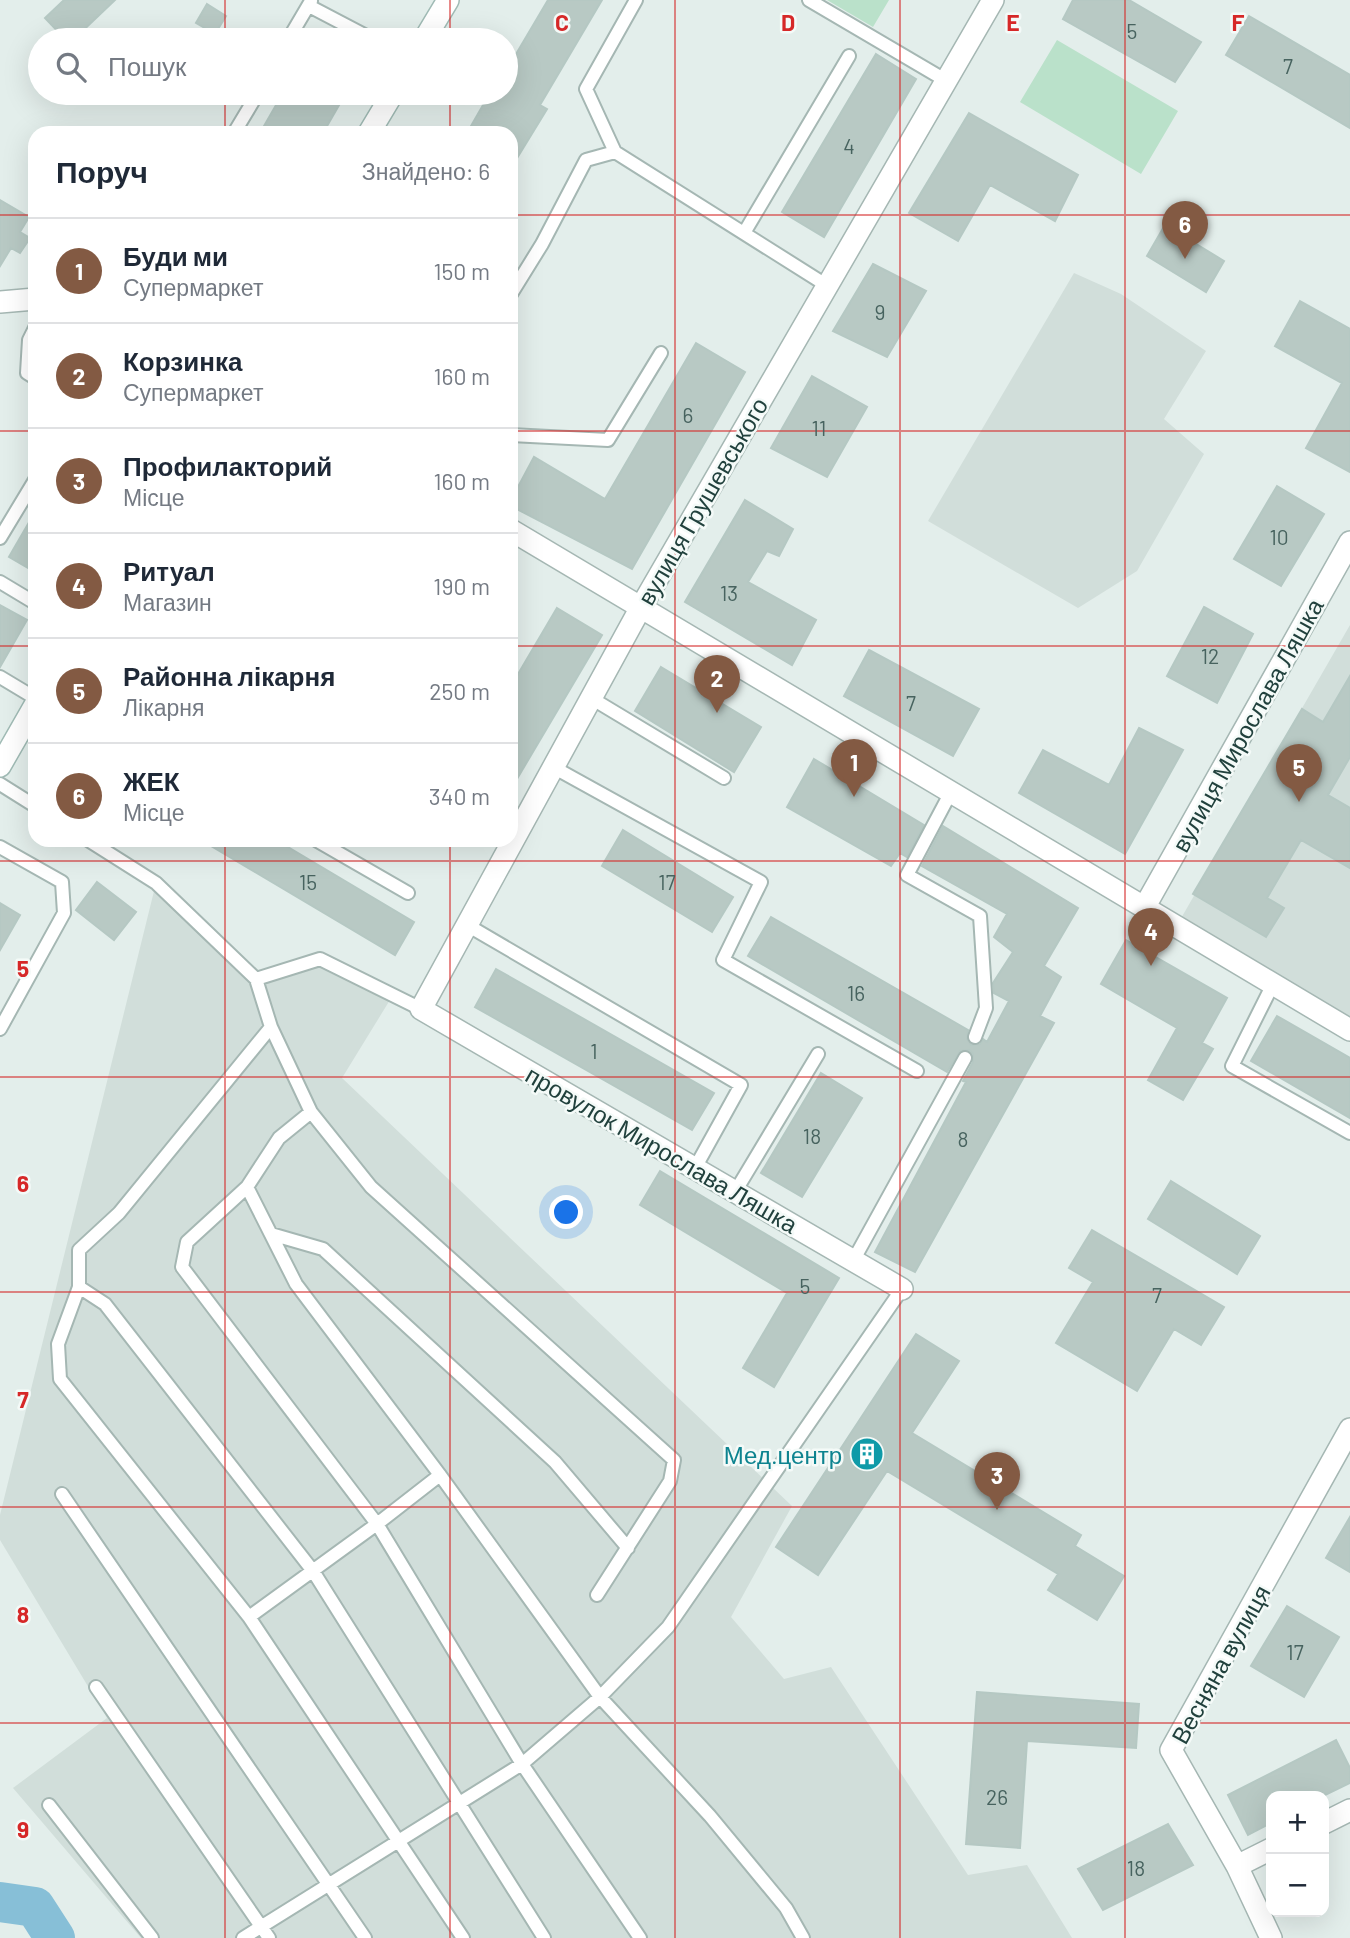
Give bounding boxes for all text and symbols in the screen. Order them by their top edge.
text: C [555,8,569,36]
text: D [781,8,795,36]
text: E [1006,8,1020,36]
text: F [1232,8,1245,36]
house number: 5 [1127,18,1137,43]
search box [28,28,518,105]
icon: search [52,48,90,86]
text: Пошук [108,50,186,81]
house number: 7 [1283,53,1293,78]
house number: 4 [843,133,855,158]
text: Поруч [56,153,148,189]
text: Знайдено: 6 [362,157,490,185]
pin: 6 [1162,201,1208,259]
text: Буди ми [123,240,228,271]
text: 1 [75,257,83,285]
text: 150 m [434,257,490,285]
text: Супермаркет [123,273,263,301]
house number: 9 [875,299,885,324]
text: Корзинка [123,345,242,376]
text: 2 [73,362,85,390]
text: 160 m [433,362,490,390]
text: Супермаркет [123,378,263,406]
street label: вулиця Грушевського [631,392,773,610]
house number: 6 [683,402,693,427]
house number: 11 [812,415,826,440]
text: Профилакторий [123,450,332,481]
text: 3 [73,467,85,495]
text: 160 m [433,467,490,495]
text: Місце [123,483,184,511]
house number: 10 [1269,524,1289,549]
text: Ритуал [123,555,215,586]
text: 4 [72,572,86,600]
text: 190 m [433,572,490,600]
house number: 13 [720,580,738,605]
text: Магазин [123,588,212,616]
street label: вулиця Мирослава Ляшка [1165,593,1329,857]
house number: 12 [1201,643,1219,668]
pin: 2 [694,655,740,713]
text: Районна лікарня [123,660,335,691]
text: 5 [73,677,85,705]
text: 250 m [429,677,490,705]
house number: 7 [906,690,916,715]
text: Лікарня [123,693,205,721]
pin: 1 [831,739,877,797]
pin: 5 [1276,744,1322,802]
text: ЖЕК [123,765,180,796]
text: 6 [73,782,85,810]
text: 340 m [429,782,490,810]
text: Місце [123,798,184,826]
house number: 15 [299,869,317,894]
house number: 17 [658,869,676,894]
pin: 4 [1128,908,1174,966]
text: 5 [17,954,29,982]
house number: 16 [847,980,865,1005]
house number: 1 [590,1038,598,1063]
street label: провулок Мирослава Ляшка [521,1059,804,1239]
house number: 18 [803,1123,821,1148]
house number: 8 [958,1126,968,1151]
text: 6 [17,1169,29,1197]
your location [549,1195,583,1229]
house number: 5 [800,1273,810,1298]
house number: 7 [1152,1282,1162,1307]
text: 7 [17,1385,29,1413]
building icon: Мед.центр [848,1435,886,1473]
place label: Мед.центр [724,1440,842,1469]
pin: 3 [974,1452,1020,1510]
street label: Весняна вулиця [1164,1580,1276,1748]
text: 8 [17,1600,29,1628]
house number: 17 [1286,1639,1304,1664]
house number: 26 [986,1784,1008,1809]
map controls [1266,1791,1329,1917]
button: + [1266,1791,1329,1854]
text: 9 [17,1815,29,1843]
button: − [1266,1854,1329,1917]
house number: 18 [1127,1855,1145,1880]

